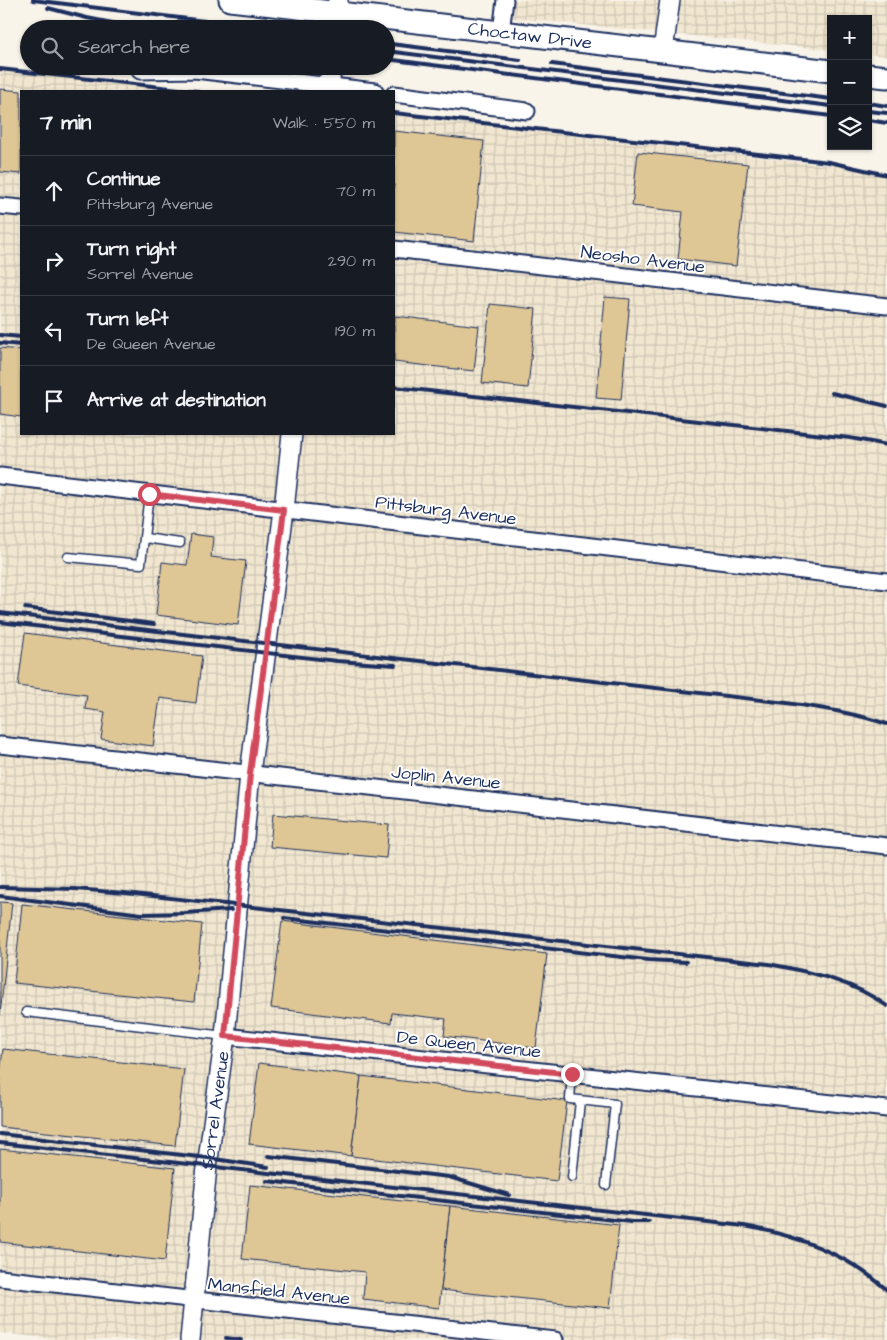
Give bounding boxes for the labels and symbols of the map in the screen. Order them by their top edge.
street label: Choctaw Drive [466,16,594,56]
street label: Neosho Avenue [579,239,707,280]
route start [138,483,161,506]
street label: Pittsburg Avenue [374,489,518,533]
street label: Joplin Avenue [390,759,502,796]
street label: De Queen Avenue [396,1024,542,1065]
street label: Sorrel Avenue [195,1049,236,1172]
route end [561,1063,584,1086]
street label: Mansfield Avenue [207,1272,352,1311]

